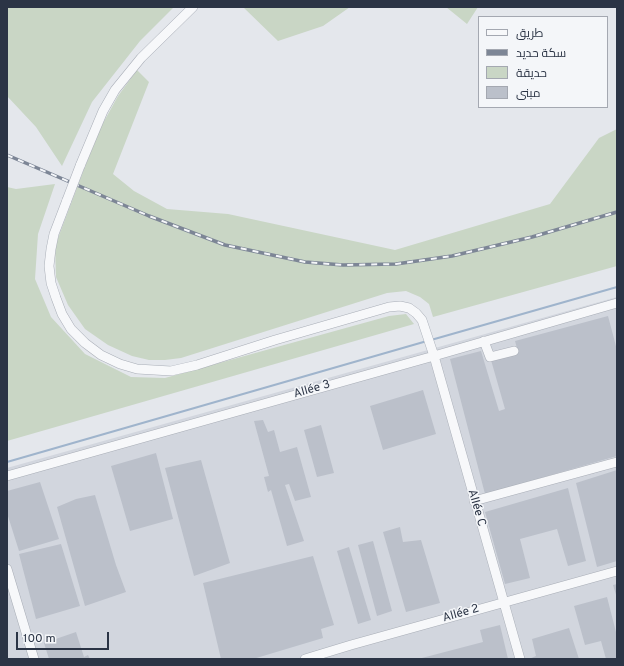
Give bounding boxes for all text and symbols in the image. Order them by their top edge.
legend [478,16,608,108]
text: طريق [516,26,543,42]
text: سكة حديد [516,46,566,62]
text: حديقة [516,66,547,82]
text: مبنى [516,86,541,102]
street label: Allée 3 [292,378,332,402]
street label: Allée C [464,488,488,528]
street label: Allée 2 [441,602,481,626]
scale bar [18,624,111,650]
text: 100 m [23,631,56,647]

